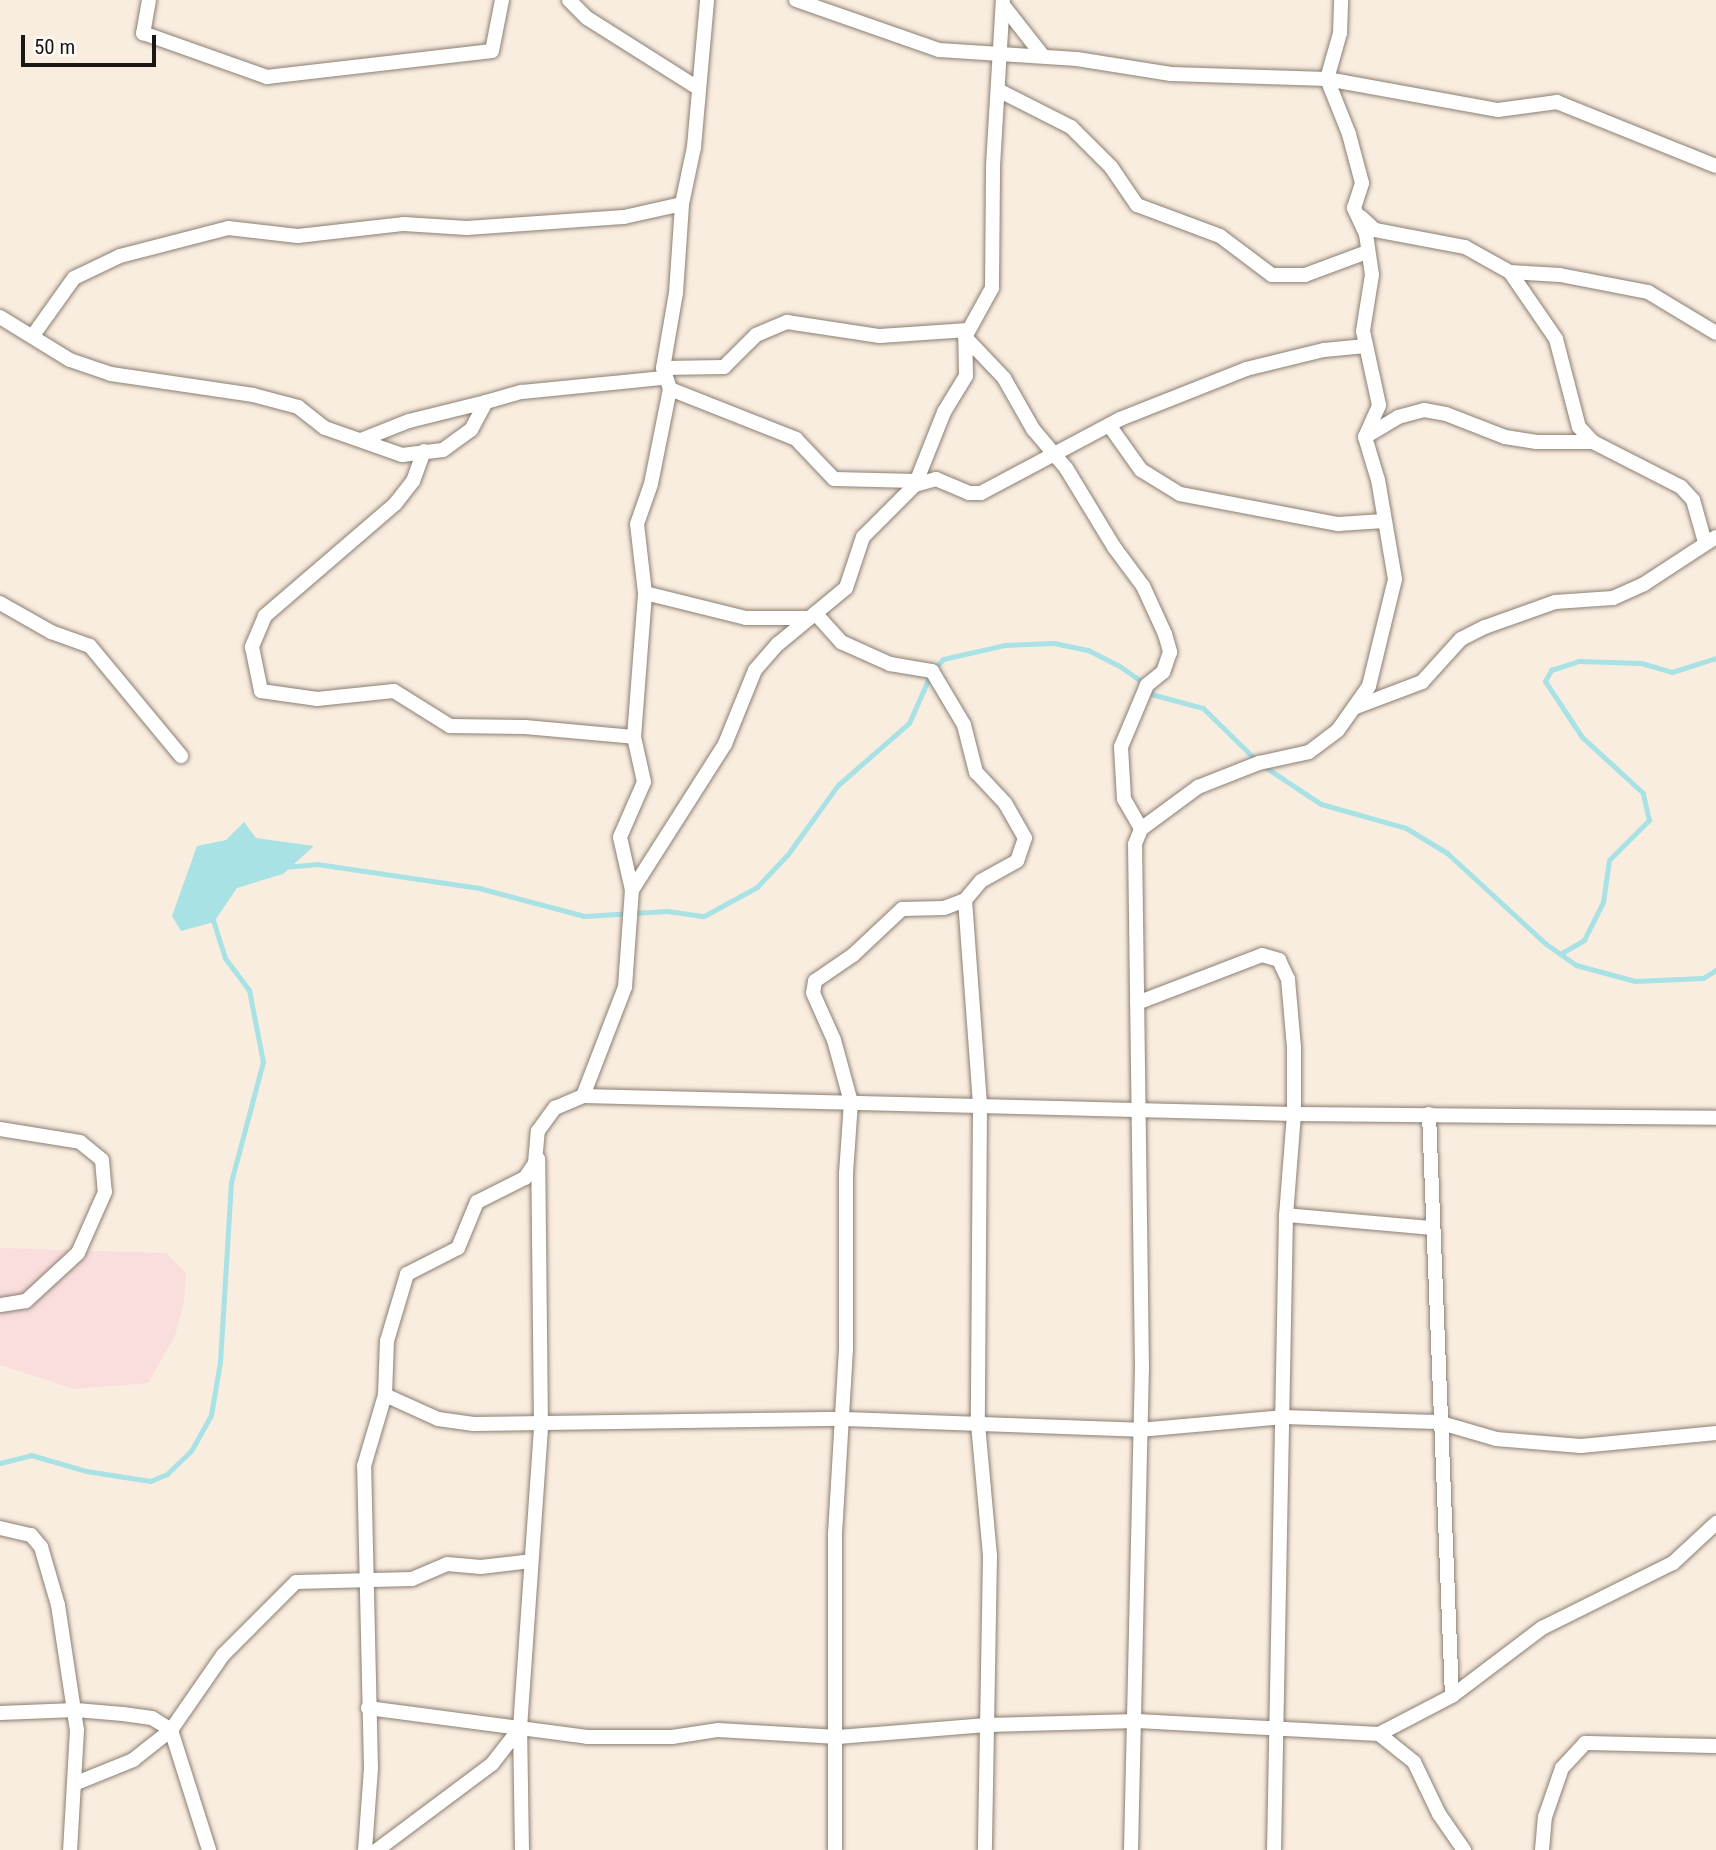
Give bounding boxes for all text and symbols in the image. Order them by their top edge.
scale bar [24,21,159,65]
text: 50 m [34,35,75,59]

